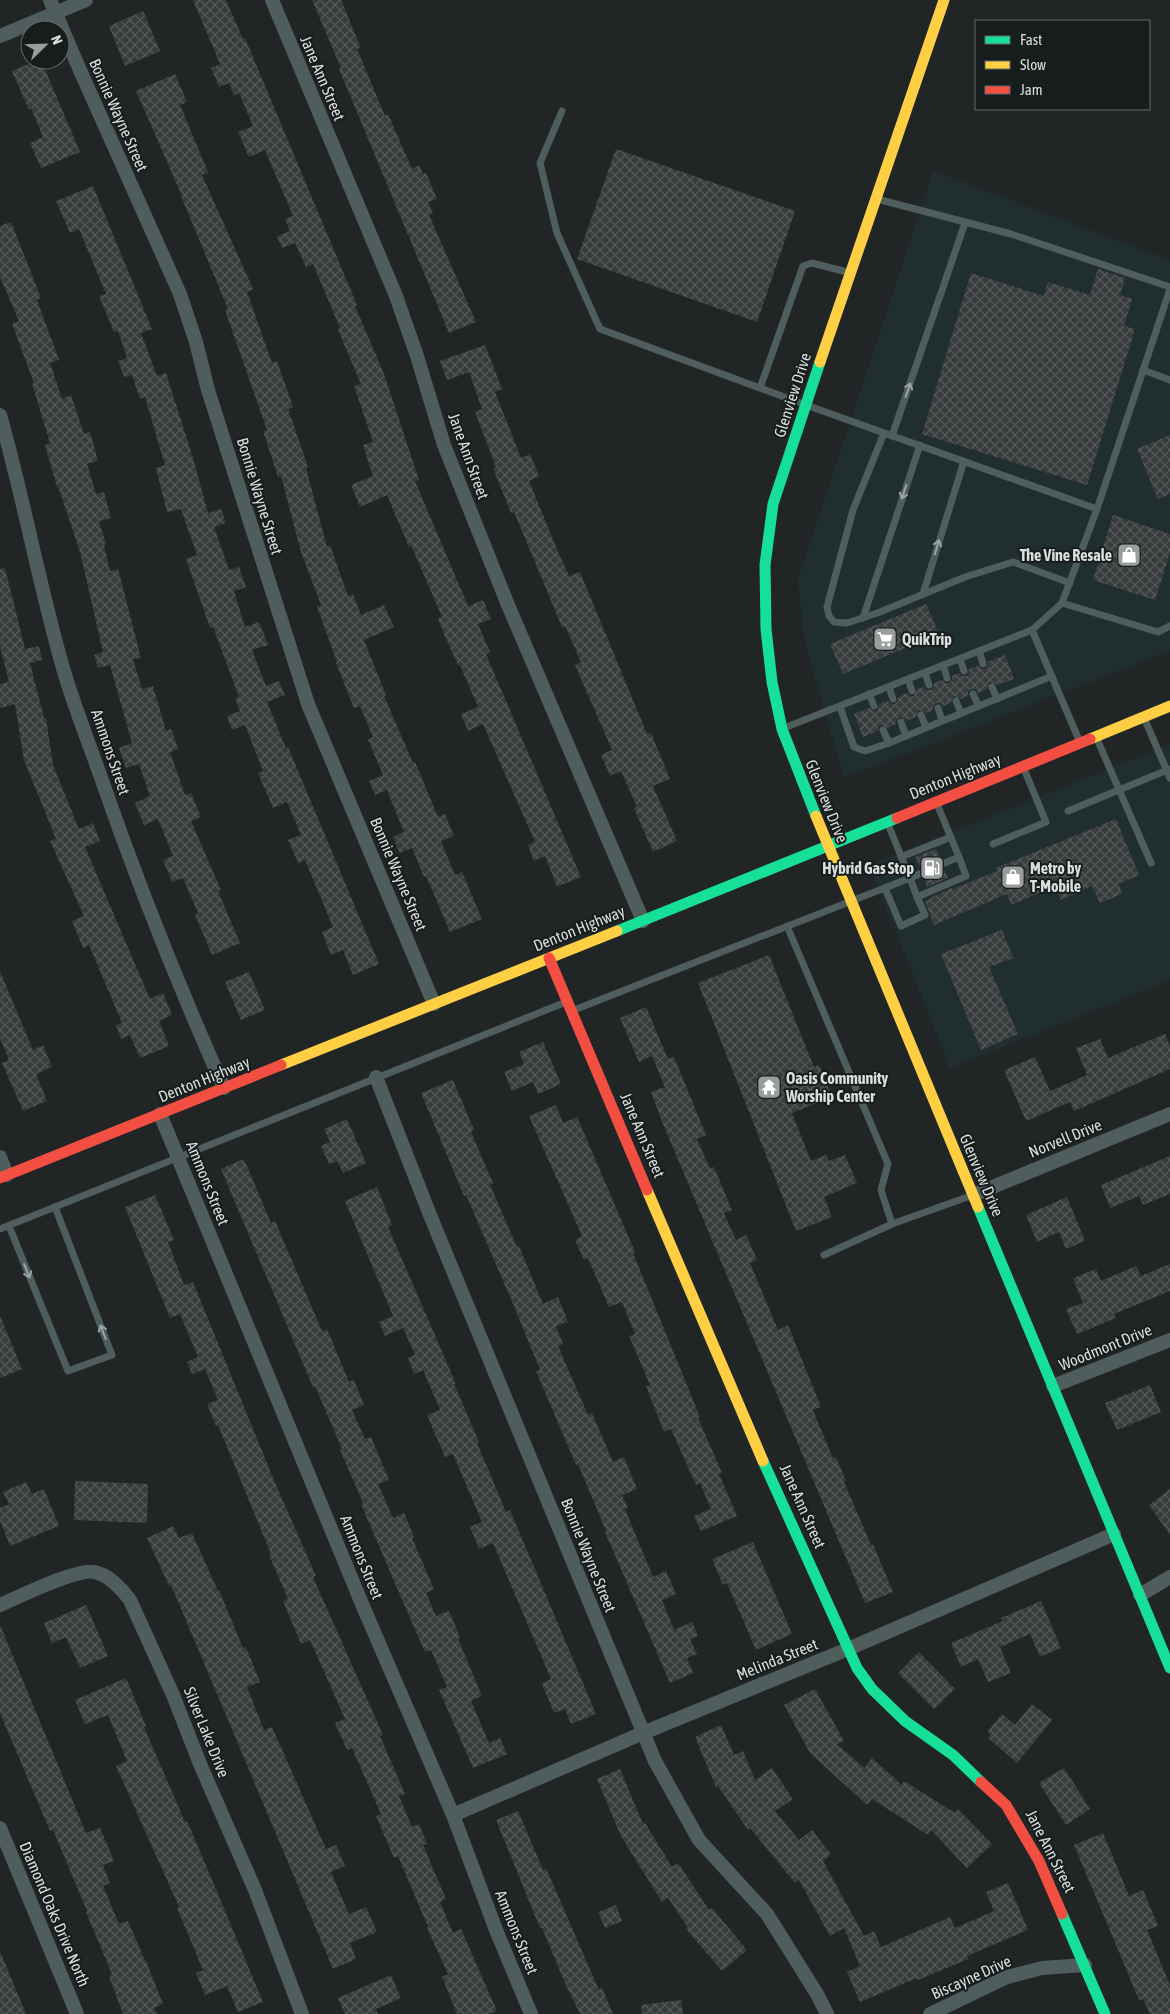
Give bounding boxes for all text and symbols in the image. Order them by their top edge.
north arrow [20,20,70,70]
legend [975,20,1150,110]
text: Fast [1020,31,1042,48]
text: N [48,33,66,47]
street label: Jane Ann Street [297,33,349,123]
street label: Bonnie Wayne Street [85,56,152,175]
text: Slow [1020,56,1046,73]
text: Jam [1020,81,1043,98]
street label: Glenview Drive [770,350,814,440]
one-way arrow [904,382,913,398]
street label: Jane Ann Street [445,410,493,502]
street label: Bonnie Wayne Street [233,435,286,557]
one-way arrow [899,483,909,499]
one-way arrow [933,540,943,556]
shop icon: The Vine Resale [1116,542,1142,568]
place label: The Vine Resale [1020,546,1112,564]
supermarket icon: QuikTrip [872,626,898,652]
place label: QuikTrip [902,630,952,648]
street label: Ammons Street [88,707,134,797]
street label: Denton Highway [907,749,1004,803]
street label: Glenview Drive [802,757,852,845]
street label: Bonnie Wayne Street [366,815,431,934]
fuel station icon: Hybrid Gas Stop [919,855,945,881]
place label: Hybrid Gas Stop [822,859,914,877]
place label: Metro by T-Mobile [1030,859,1081,895]
shop icon: Metro by T-Mobile [1000,864,1026,890]
street label: Denton Highway [531,901,628,955]
street label: Denton Highway [156,1052,253,1106]
place label: Oasis Community Worship Center [785,1069,888,1105]
temple icon: Oasis Community Worship Center [756,1074,782,1100]
street label: Jane Ann Street [617,1090,669,1180]
street label: Norvell Drive [1026,1115,1104,1161]
street label: Glenview Drive [957,1131,1007,1219]
street label: Ammons Street [183,1138,233,1228]
one-way arrow [23,1263,32,1278]
street label: Woodmont Drive [1056,1320,1154,1374]
one-way arrow [98,1325,107,1340]
street label: Jane Ann Street [776,1461,830,1551]
street label: Bonnie Wayne Street [557,1495,620,1615]
street label: Ammons Street [337,1512,387,1602]
street label: Melinda Street [734,1634,821,1683]
street label: Silver Lake Drive [181,1684,233,1780]
street label: Jane Ann Street [1022,1807,1080,1896]
street label: Diamond Oaks Drive North [16,1839,94,1989]
street label: Ammons Street [492,1887,542,1977]
street label: Biscayne Drive [928,1951,1014,2003]

